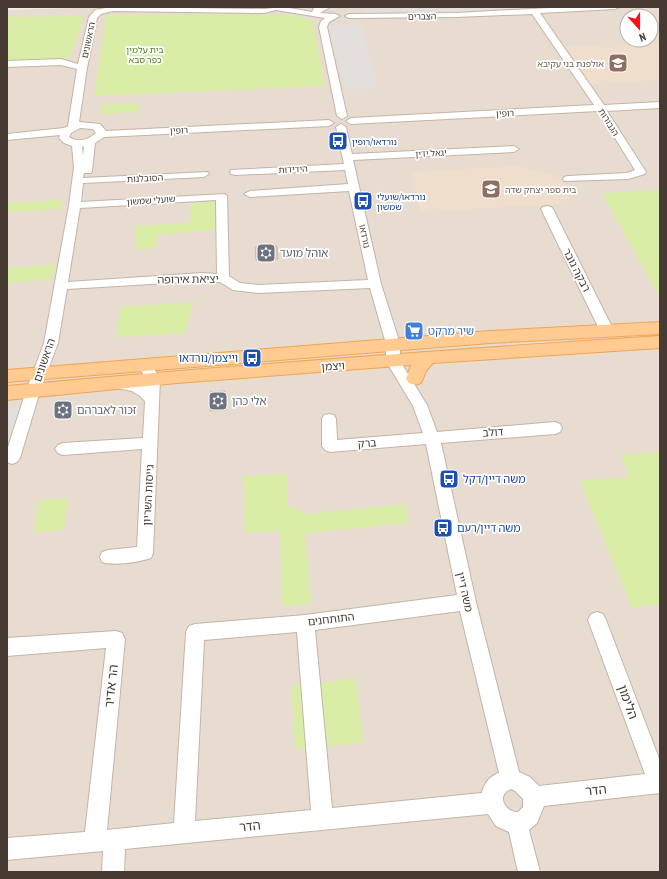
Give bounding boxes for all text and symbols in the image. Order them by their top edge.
north arrow [619,8,659,48]
street label: הצברים [408,10,436,22]
street label: הראשונים [79,21,97,59]
text: N [637,30,648,45]
park label: בית עלמין כפר סבא [126,44,164,65]
school or university icon: אולפנת בני עקיבא [607,52,629,74]
place label: אולפנת בני עקיבא [537,58,604,69]
street label: הגבורות [596,106,622,138]
street label: רופין [496,107,515,119]
street label: רופין [170,124,189,136]
bus stop icon: נורדאו/רופין [327,130,349,152]
place label: נורדאו/רופין [352,136,397,147]
street label: יגאל ידין [415,147,447,159]
street label: הידידות [278,163,308,175]
street label: הסובלנות [127,172,163,184]
school or university icon: בית ספר יצחק שדה [480,178,502,200]
place label: בית ספר יצחק שדה [505,184,576,195]
bus stop icon: נורדאו/שועלי שמשון [352,190,374,212]
place label: נורדאו/שועלי שמשון [377,191,426,212]
street label: שועלי שמשון [126,193,176,207]
street label: נורדאו [357,223,373,249]
synagogue icon: אוהל מועד [255,242,277,264]
place label: אוהל מועד [280,246,328,260]
street label: רבקה גובר [560,246,594,294]
street label: יציאת אירופה [157,271,219,287]
supermarket icon: שיר מרקט [403,320,425,342]
place label: שיר מרקט [428,324,474,338]
street label: הראשונים [30,336,58,384]
bus stop icon: וייצמן/נורדאו [241,347,263,369]
place label: וייצמן/נורדאו [179,351,238,365]
street label: ויצמן [321,358,345,374]
synagogue icon: אלי כהן [207,390,229,412]
place label: אלי כהן [232,394,266,408]
synagogue icon: זכור לאברהם [52,399,74,421]
place label: זכור לאברהם [77,403,137,417]
street label: דולב [482,424,504,440]
street label: ברק [357,435,377,451]
street label: גייסות השריון [139,464,157,526]
bus stop icon: משה דיין/דקל [438,468,460,490]
place label: משה דיין/דקל [463,472,525,486]
bus stop icon: משה דיין/רעם [432,517,454,539]
place label: משה דיין/רעם [457,521,521,535]
street label: משה דיין [454,571,476,613]
street label: התותחנים [307,609,355,629]
street label: הר אדיר [100,664,122,708]
street label: הלימון [614,682,642,722]
street label: הדר [584,780,608,800]
street label: הדר [238,816,262,836]

